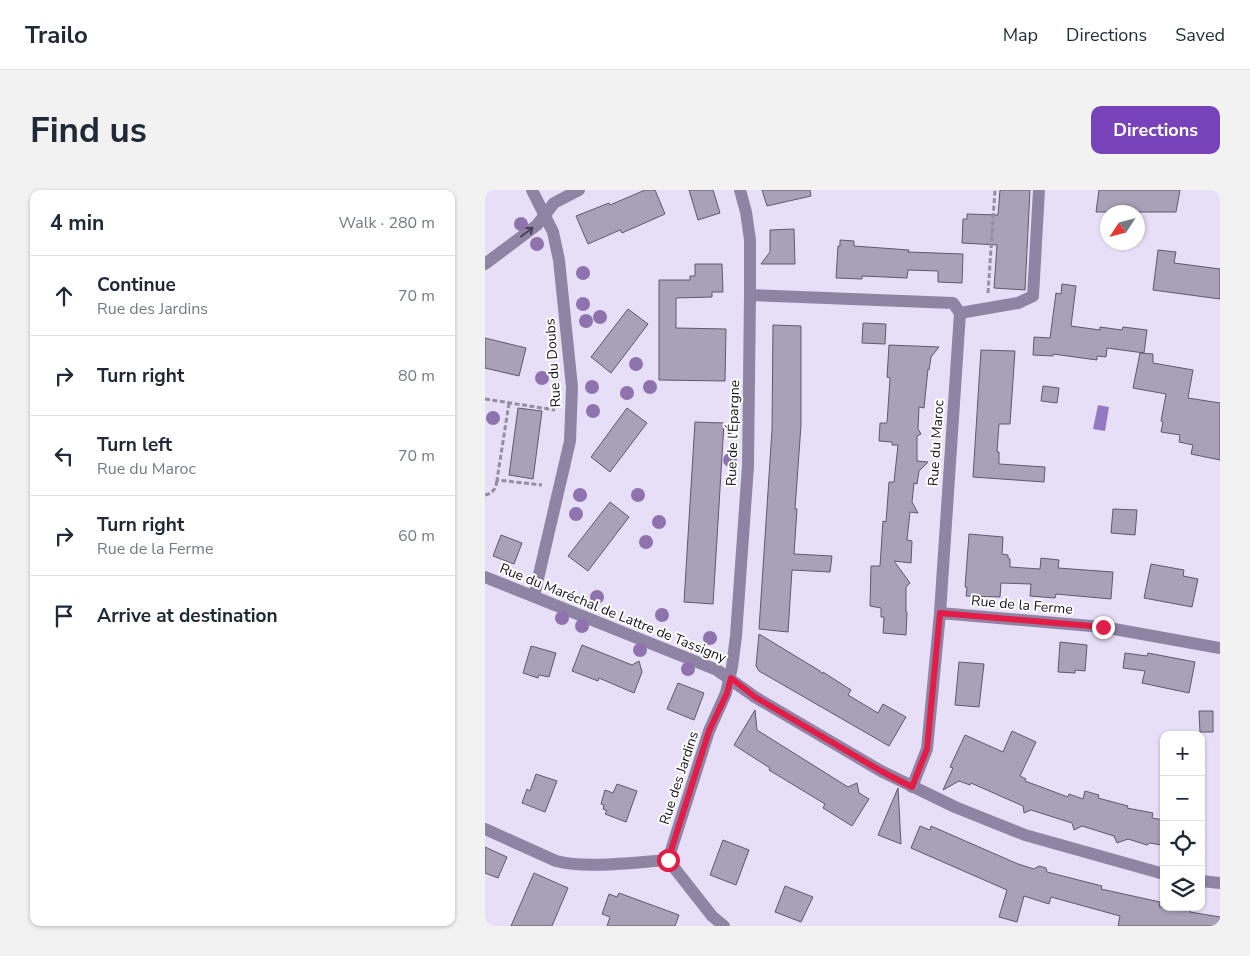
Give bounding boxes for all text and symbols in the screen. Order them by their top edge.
text: Trailo [25,19,88,51]
text: Map [1003,23,1038,47]
text: Directions [1066,23,1147,47]
text: Saved [1175,23,1225,47]
button: Directions [1091,106,1220,154]
text: Find us [30,107,147,154]
north arrow [1100,205,1145,250]
text: 4 min [50,209,104,237]
text: Walk · 280 m [339,212,435,234]
one-way arrow [520,227,534,237]
text: Continue [97,272,176,298]
icon: ahead [50,282,78,310]
text: 70 m [398,285,435,307]
text: Rue des Jardins [97,298,208,320]
street label: Rue du Doubs [540,318,566,408]
icon: right [50,362,78,390]
text: Turn right [97,363,184,389]
text: 80 m [398,365,435,387]
street label: Rue de l'Épargne [722,379,744,487]
street label: Rue du Maroc [924,399,949,487]
text: Turn left [97,432,172,458]
icon: left [50,442,78,470]
text: 70 m [398,445,435,467]
text: Rue du Maroc [97,458,196,480]
text: Turn right [97,512,184,538]
icon: right [50,522,78,550]
text: 60 m [398,525,435,547]
text: Rue de la Ferme [97,538,214,560]
street label: Rue du Maréchal de Lattre de Tassigny [497,559,730,668]
street label: Rue de la Ferme [970,591,1074,619]
icon: arrive [50,602,78,630]
text: Arrive at destination [97,603,278,629]
route end [1092,616,1115,639]
street label: Rue des Jardins [655,729,703,827]
map controls [1160,731,1205,911]
button: + [1160,731,1205,776]
button: − [1160,776,1205,821]
button: locate [1160,821,1205,866]
route start [657,849,680,872]
button: layers [1160,866,1205,911]

